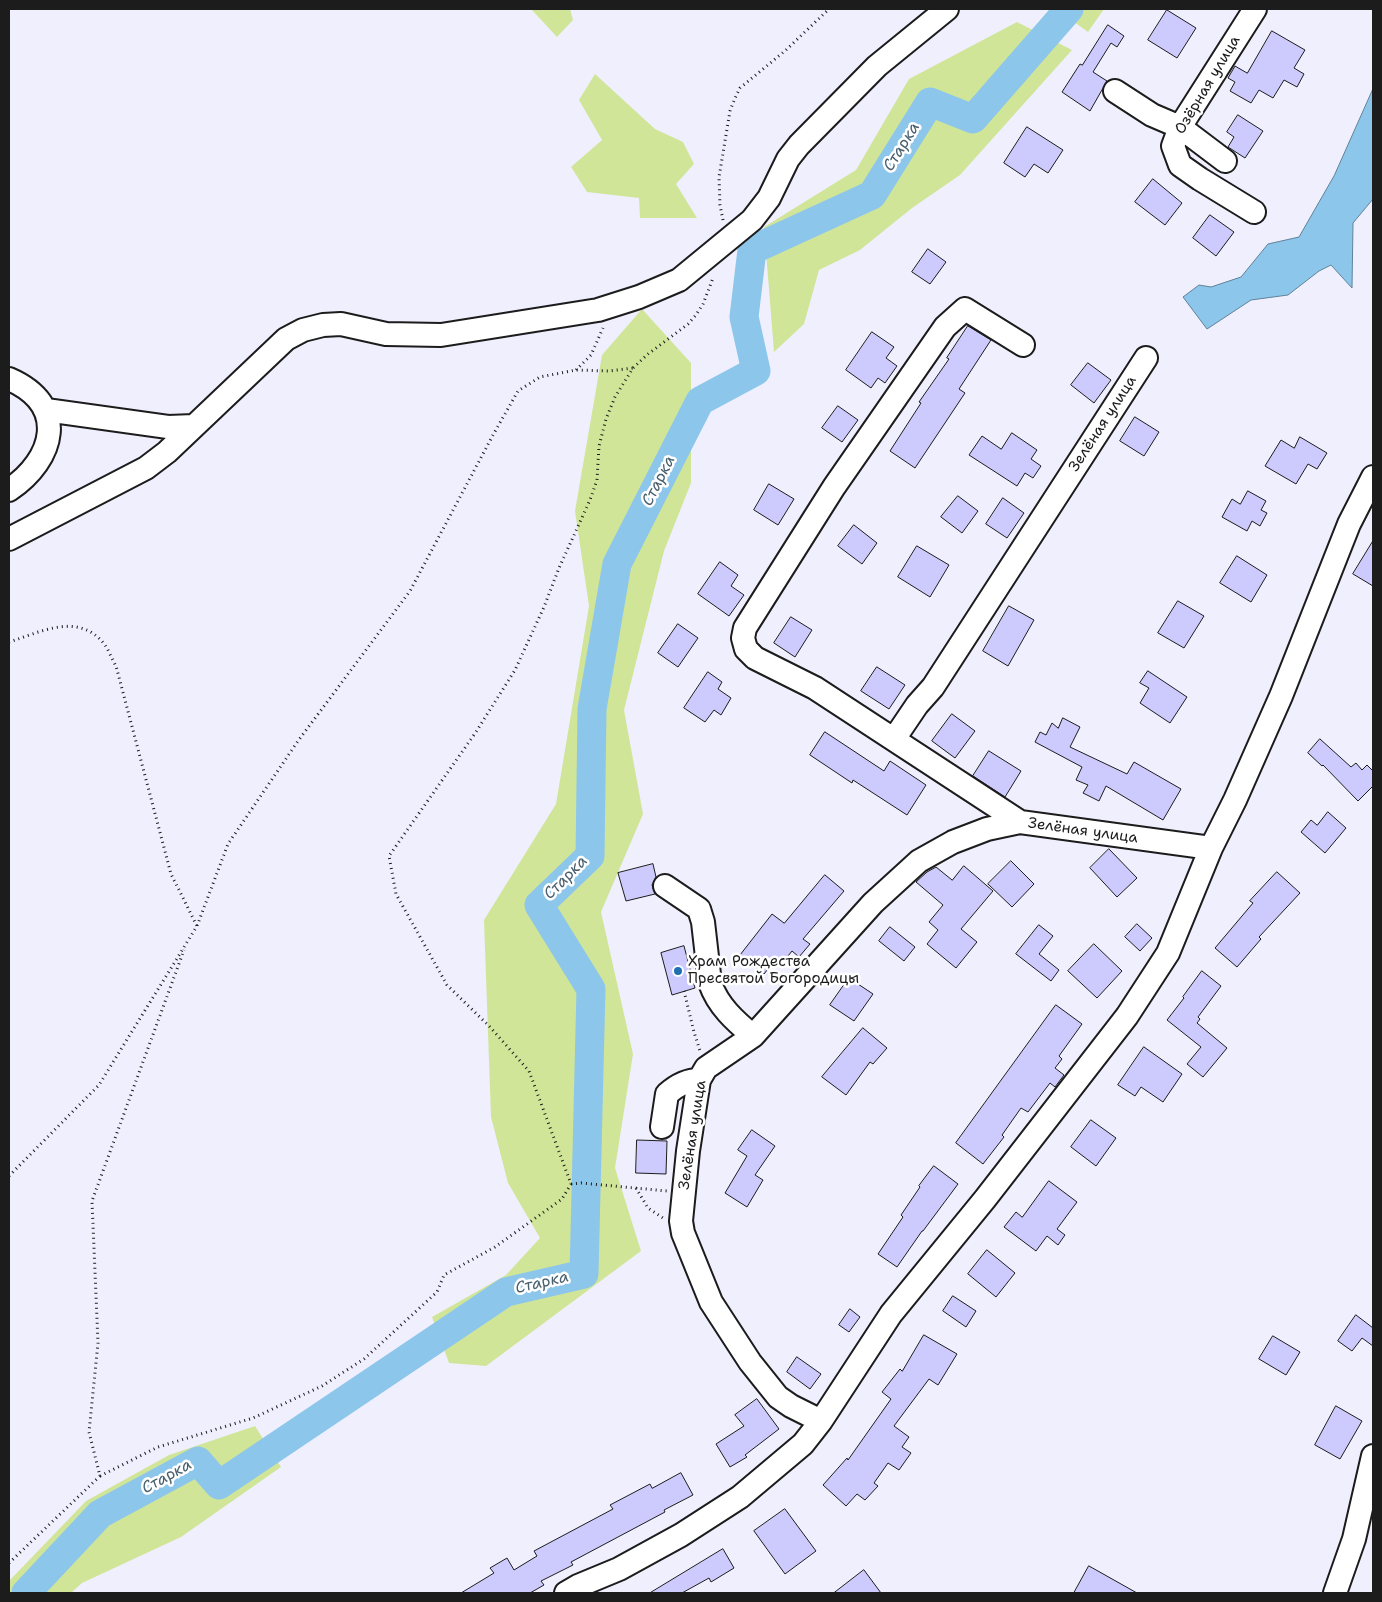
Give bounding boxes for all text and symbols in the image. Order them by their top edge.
street label: Озёрная улица [1172,33,1244,137]
water label: Старка [880,119,924,175]
street label: Зелёная улица [1065,373,1141,475]
water label: Старка [638,453,680,509]
street label: Зелёная улица [1027,814,1139,848]
water label: Старка [540,852,592,904]
place label: Храм Рождества Пресвятой Богородицы [688,953,859,988]
marker: Храм Рождества Пресвятой Богородицы [672,965,684,977]
street label: Зелёная улица [675,1079,711,1191]
water label: Старка [513,1268,571,1298]
water label: Старка [139,1455,195,1499]

